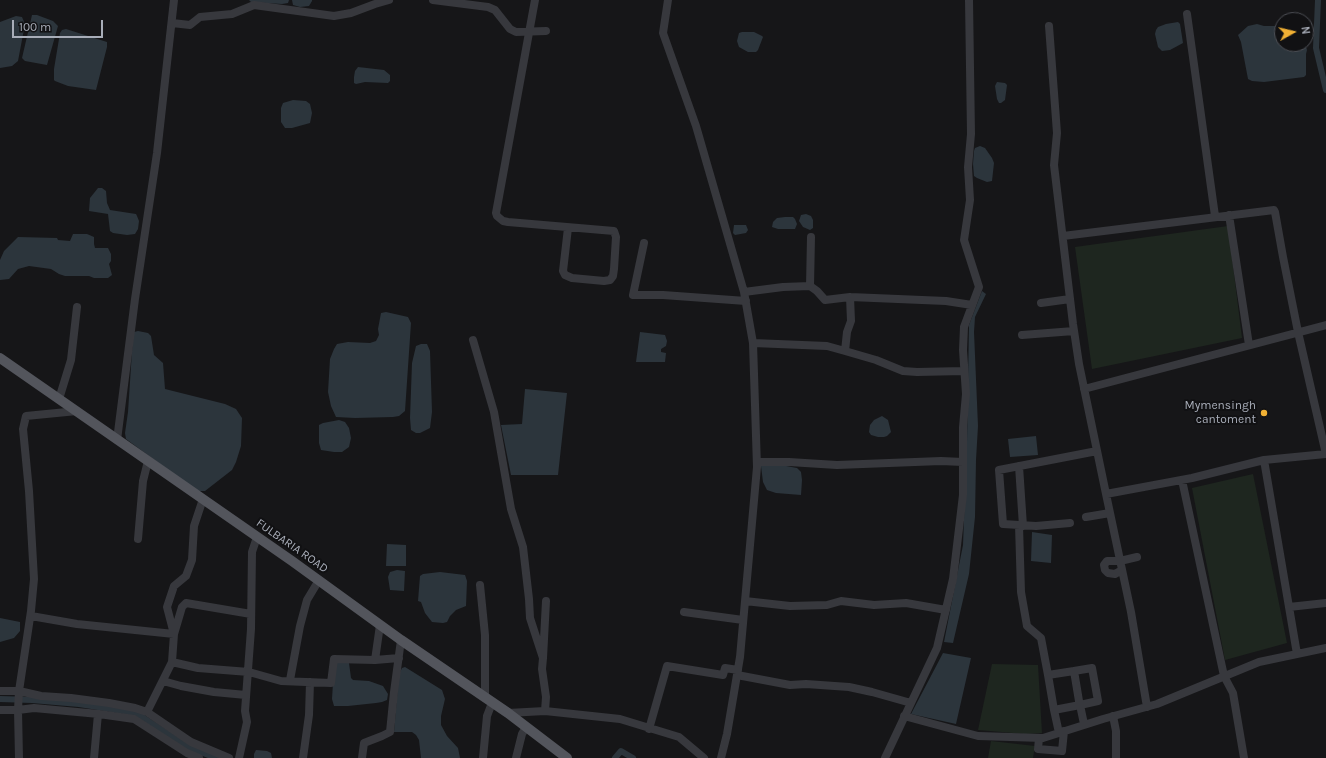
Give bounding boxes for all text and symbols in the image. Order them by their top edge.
scale bar [14,12,105,38]
north arrow [1274,12,1314,52]
text: 100 m [19,20,51,34]
text: N [1298,26,1312,35]
place label: Mymensingh cantoment [1184,399,1256,427]
marker: Mymensingh cantoment [1259,408,1269,418]
street label: FULBARIA ROAD [253,516,331,576]

